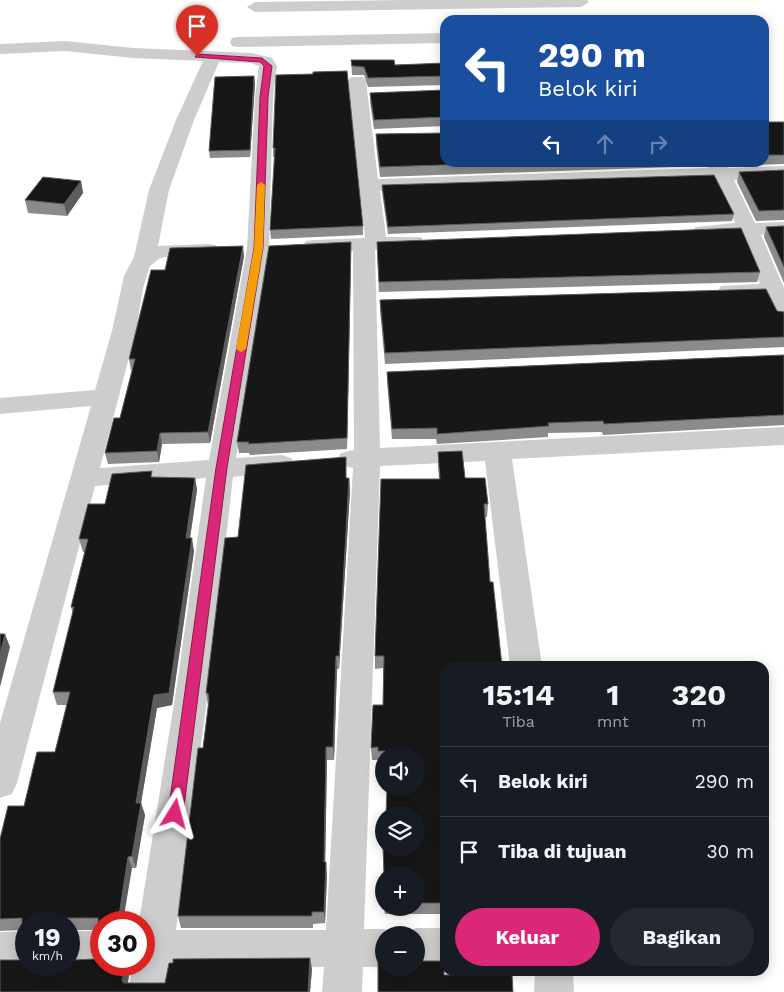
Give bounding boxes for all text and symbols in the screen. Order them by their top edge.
pin [176,5,218,56]
icon: arrive [183,12,211,40]
text: 290 m [538,34,646,76]
icon: left [455,35,520,100]
text: Belok kiri [538,76,638,101]
icon: left [538,130,566,158]
icon: ahead [591,130,619,158]
icon: right [644,130,672,158]
text: 15:14 [483,677,554,712]
text: 1 [606,677,619,712]
text: 320 [671,677,726,712]
text: Tiba [502,712,535,731]
text: mnt [597,712,629,731]
text: m [691,712,707,731]
map controls [375,746,425,976]
button: sound [375,746,425,796]
icon: left [455,768,483,796]
text: Belok kiri [498,770,588,793]
text: 290 m [695,770,754,793]
position arrow [148,787,200,839]
button: layers [375,806,425,856]
icon: arrive [455,838,483,866]
text: Tiba di tujuan [498,840,627,863]
text: 30 m [707,840,754,863]
button: + [375,866,425,916]
button: Keluar [455,908,600,966]
button: Bagikan [610,908,754,966]
speed limit sign: 30 [90,911,155,976]
text: 19 [34,923,61,952]
button: − [375,926,425,976]
text: km/h [32,949,63,963]

